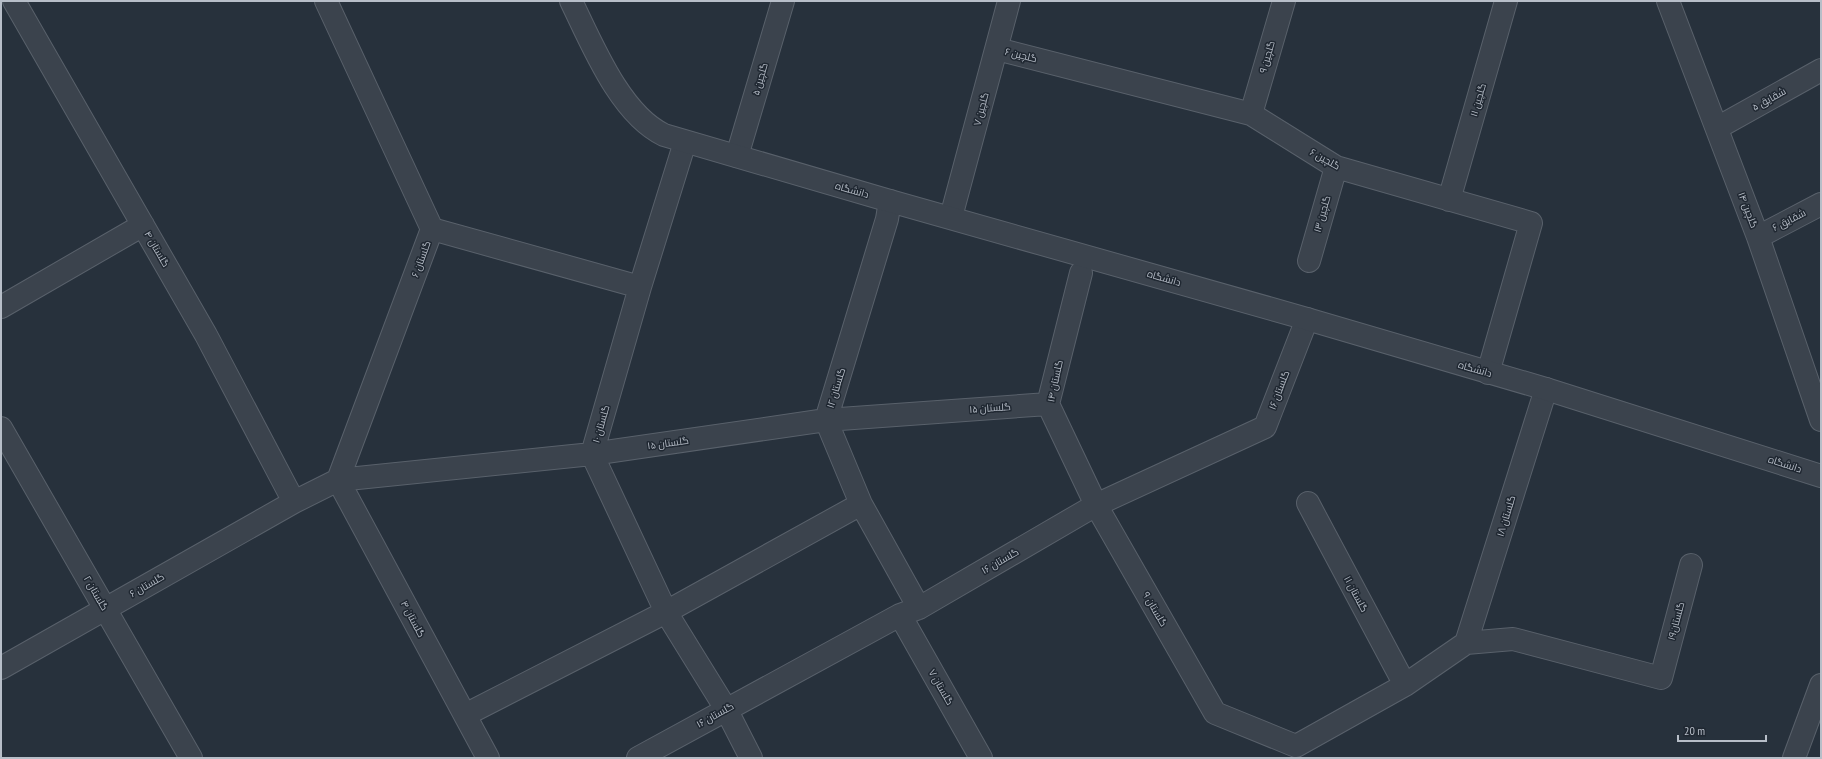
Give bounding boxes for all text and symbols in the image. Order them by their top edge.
street label: گلچین ۹ [1256,39,1278,75]
street label: گلچین ۶ [1004,45,1038,65]
street label: گلچین ۵ [749,61,771,97]
street label: گلچین ۱۱ [1467,82,1489,118]
street label: شقایق ۵ [1750,84,1788,114]
street label: گلچین ۷ [970,91,992,127]
street label: گلچین ۶ [1308,145,1342,173]
street label: دانشگاه [834,179,871,201]
street label: گلچین ۱۴ [1735,190,1761,230]
street label: گلچین ۱۳ [1311,194,1333,234]
street label: شقایق ۶ [1770,206,1808,234]
street label: گلستان ۴ [141,229,173,269]
street label: گلستان ۶ [408,239,434,279]
street label: دانشگاه [1146,267,1183,289]
street label: دانشگاه [1457,358,1494,380]
street label: گلستان ۱۴ [1044,359,1066,403]
street label: گلستان ۱۲ [824,366,848,410]
street label: گلستان ۱۶ [1266,369,1292,411]
street label: گلستان ۱۵ [969,400,1011,416]
street label: گلستان ۱۰ [589,404,613,444]
street label: گلستان ۱۵ [646,434,690,452]
street label: دانشگاه [1767,452,1804,476]
street label: گلستان ۱۸ [1494,494,1518,538]
street label: گلستان ۱۶ [979,545,1021,577]
street label: گلستان ۶ [127,570,167,600]
street label: گلستان ۲ [81,573,111,613]
street label: گلستان ۱۱ [1341,574,1371,614]
street label: گلستان ۹ [1140,589,1170,629]
street label: گلستان ۴ [398,598,428,640]
street label: گلستان۱۹ [1665,600,1687,642]
street label: گلستان ۷ [926,667,956,707]
street label: گلستان ۱۶ [694,699,736,731]
scale bar [1678,717,1766,743]
text: 20 m [1684,723,1705,738]

